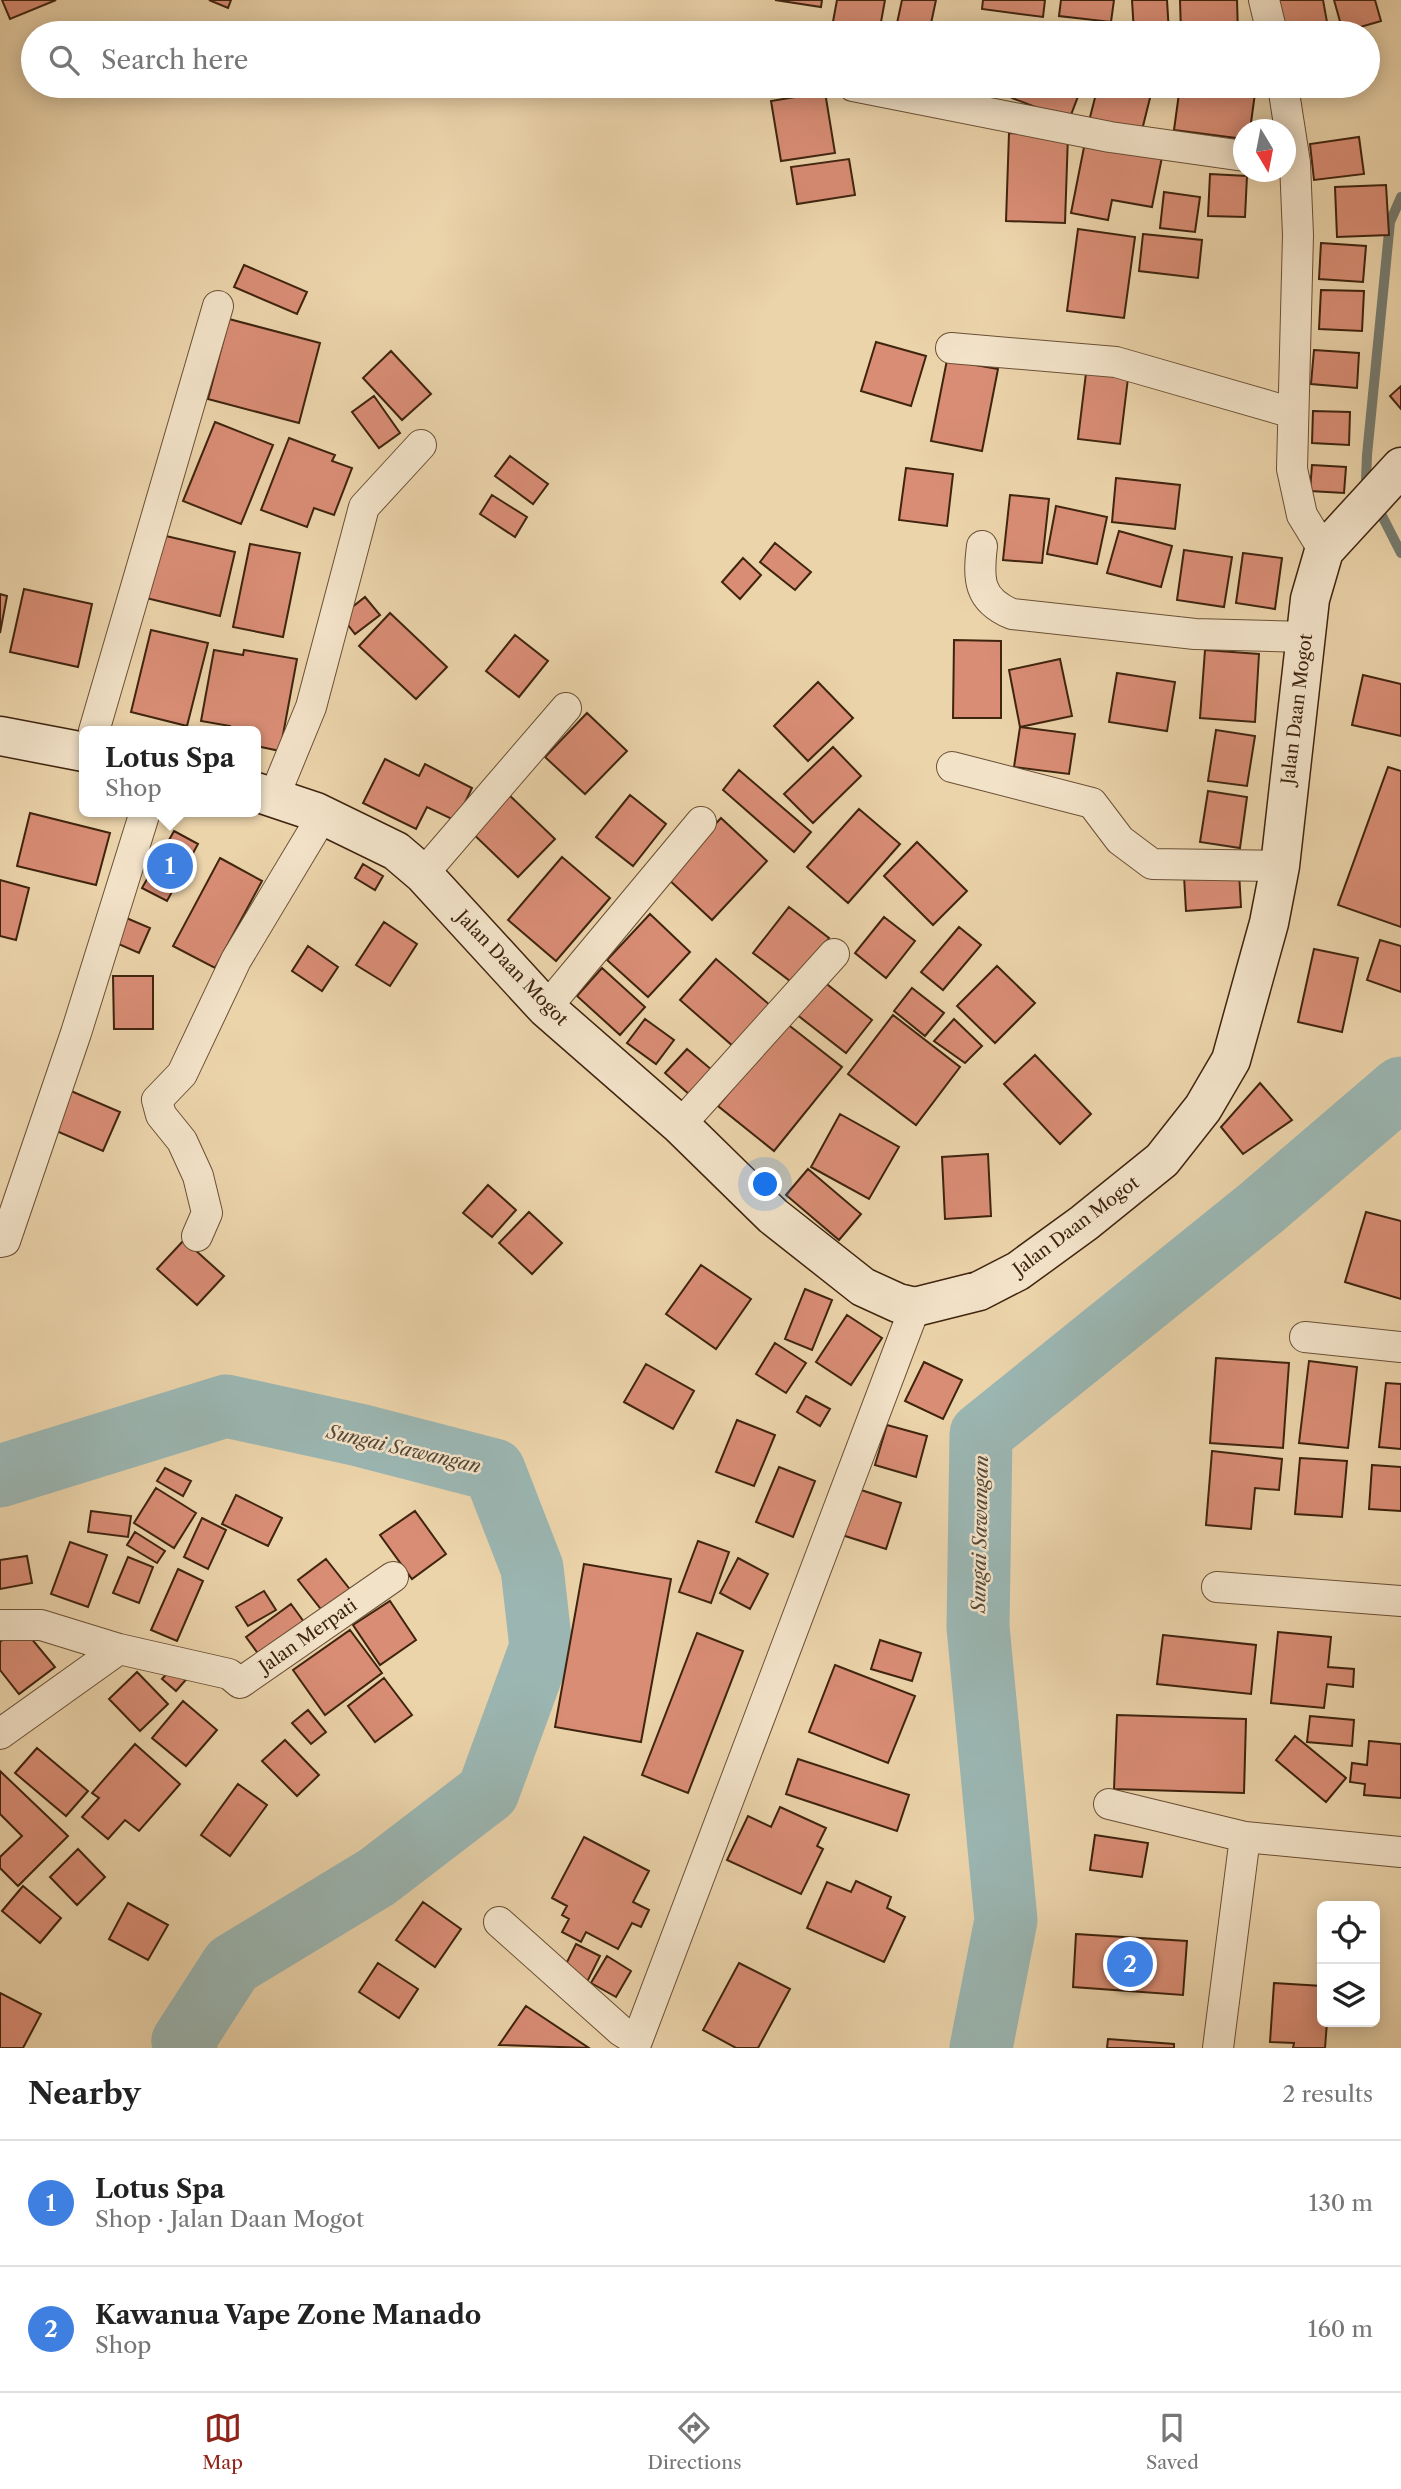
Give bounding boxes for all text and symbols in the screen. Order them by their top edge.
search box [21,21,1380,98]
icon: search [45,41,83,79]
text: Search here [101,44,248,76]
north arrow [1233,119,1296,182]
street label: Jalan Daan Mogot [1276,632,1317,789]
popup [79,726,261,817]
text: Lotus Spa [105,742,235,774]
text: Shop [105,774,162,802]
pin: 1 [147,840,193,892]
street label: Jalan Daan Mogot [449,904,573,1031]
your location [748,1167,782,1201]
street label: Jalan Daan Mogot [1006,1171,1144,1282]
water label: Sungai Sawangan [324,1420,483,1478]
water label: Sungai Sawangan [967,1455,993,1614]
street label: Jalan Merpati [252,1594,362,1680]
map controls [1317,1901,1380,2027]
button: locate [1317,1901,1380,1964]
pin: 2 [1107,1938,1153,1990]
button: layers [1317,1964,1380,2027]
text: Nearby [28,2075,141,2112]
text: 2 results [1282,2080,1373,2108]
text: Lotus Spa [95,2173,225,2205]
text: 1 [46,2189,56,2217]
text: 130 m [1309,2189,1373,2217]
text: Shop · Jalan Daan Mogot [95,2205,364,2233]
text: Kawanua Vape Zone Manado [95,2299,481,2331]
text: 2 [44,2315,58,2343]
text: 160 m [1308,2315,1373,2343]
text: Shop [95,2331,151,2359]
tab: Map [202,2409,243,2474]
tab: Directions [648,2409,741,2474]
tab: Saved [1146,2409,1199,2474]

